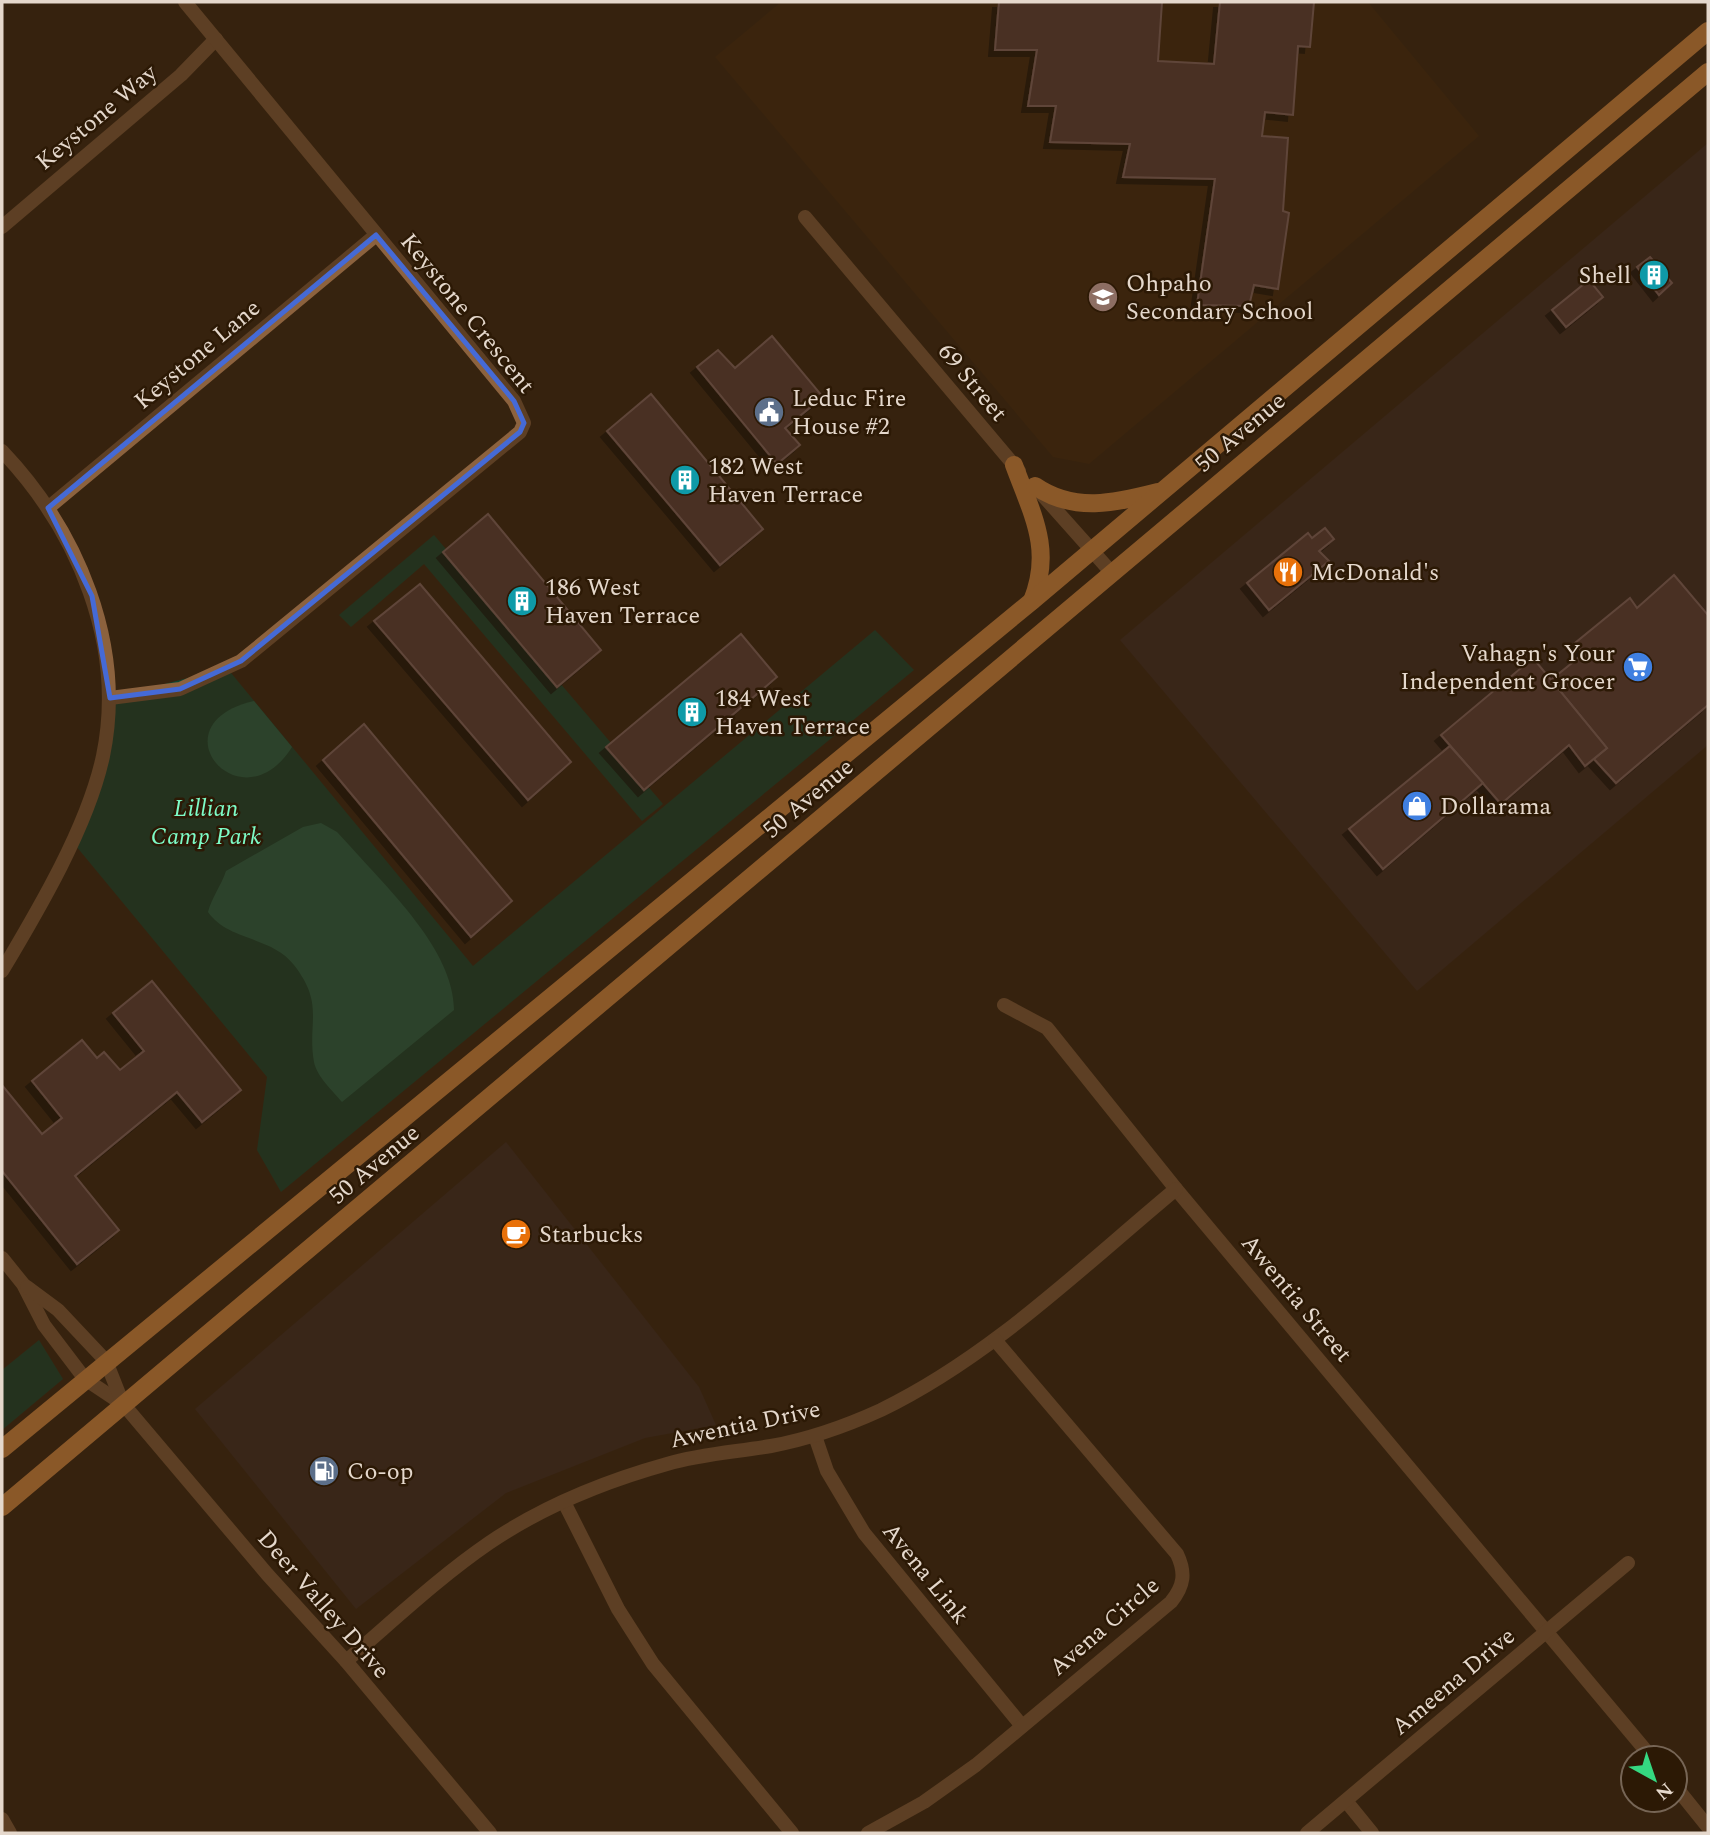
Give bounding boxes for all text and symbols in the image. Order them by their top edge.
street label: Keystone Way [28,55,167,180]
street label: Keystone Crescent [391,226,543,402]
place label: Shell [1579,258,1631,294]
building icon: Shell [1637,258,1671,292]
place label: Ohpaho Secondary School [1126,266,1313,330]
school or university icon: Ohpaho Secondary School [1086,280,1120,314]
street label: Keystone Lane [126,291,269,419]
street label: 69 Street [929,335,1016,430]
place label: Leduc Fire House #2 [792,381,906,445]
street label: 50 Avenue [1187,384,1294,482]
public building icon: Leduc Fire House #2 [752,395,786,429]
place label: 182 West Haven Terrace [708,449,863,513]
building icon: 182 West Haven Terrace [668,463,702,497]
restaurant icon: McDonald's [1271,555,1305,589]
place label: McDonald's [1311,555,1439,591]
place label: 186 West Haven Terrace [545,570,700,634]
building icon: 186 West Haven Terrace [505,584,539,618]
place label: Vahagn's Your Independent Grocer [1400,636,1615,700]
supermarket icon: Vahagn's Your Independent Grocer [1621,650,1655,684]
place label: 184 West Haven Terrace [715,681,870,745]
building icon: 184 West Haven Terrace [675,695,709,729]
street label: 50 Avenue [755,750,862,848]
shop icon: Dollarama [1400,789,1434,823]
place label: Dollarama [1440,789,1551,825]
park label: Lillian Camp Park [151,791,261,855]
street label: 50 Avenue [321,1116,428,1214]
cafe icon: Starbucks [499,1217,533,1251]
place label: Starbucks [539,1217,643,1253]
street label: Awentia Street [1232,1227,1361,1371]
street label: Awentia Drive [667,1391,824,1459]
fuel station icon: Co-op [307,1454,341,1488]
place label: Co-op [347,1454,413,1490]
street label: Avena Link [873,1515,978,1632]
street label: Deer Valley Drive [248,1522,398,1687]
street label: Avena Circle [1041,1568,1168,1685]
street label: Ameena Drive [1384,1619,1524,1744]
north arrow [1619,1744,1689,1814]
text: N [1649,1775,1679,1807]

